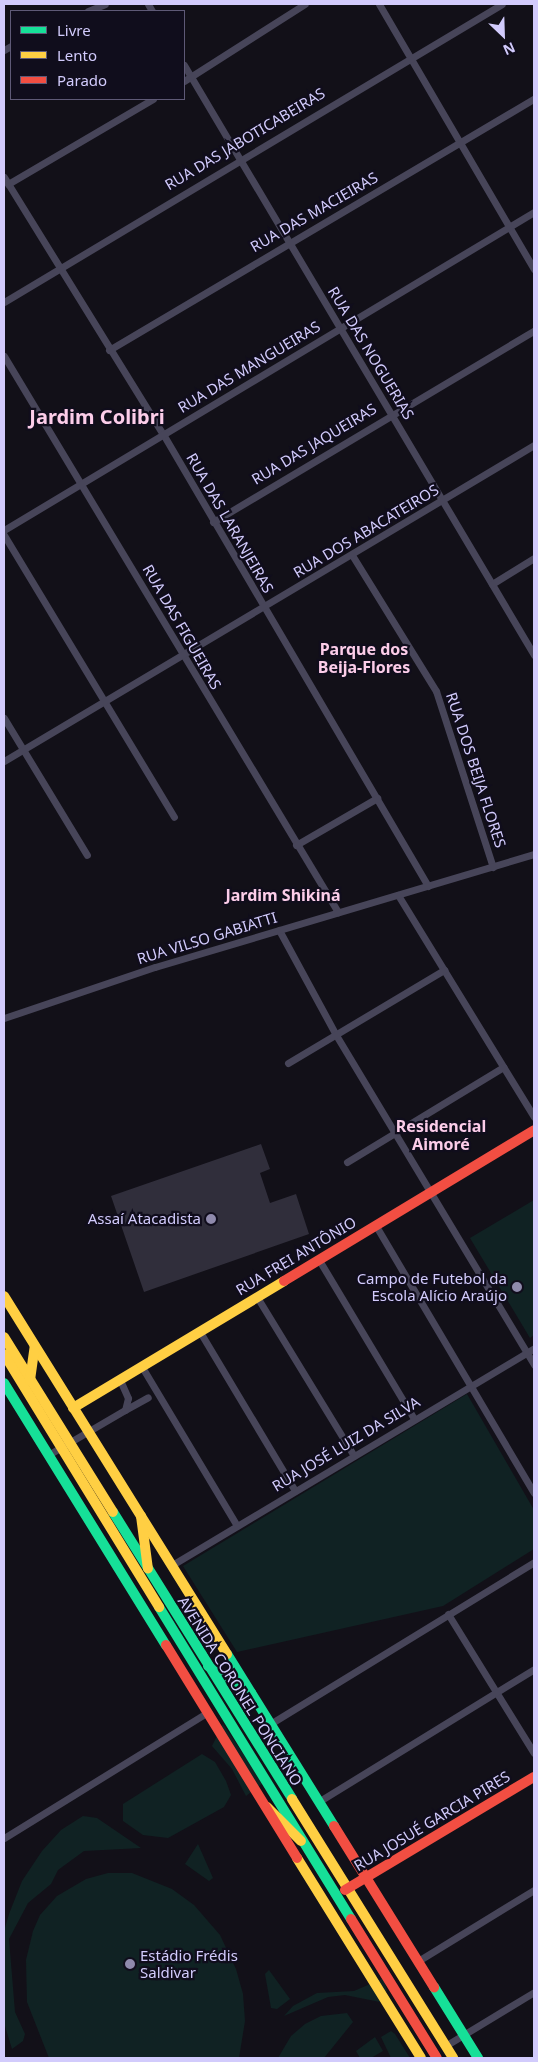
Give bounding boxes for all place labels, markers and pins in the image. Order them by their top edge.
place label: Assaí Atacadista [88,1210,201,1228]
marker: Assaí Atacadista [205,1213,217,1225]
place label: Campo de Futebol da Escola Alício Araújo [357,1269,507,1304]
marker: Campo de Futebol da Escola Alício Araújo [511,1281,523,1293]
place label: Estádio Frédis Saldivar [140,1946,238,1981]
marker: Estádio Frédis Saldivar [124,1958,136,1970]

